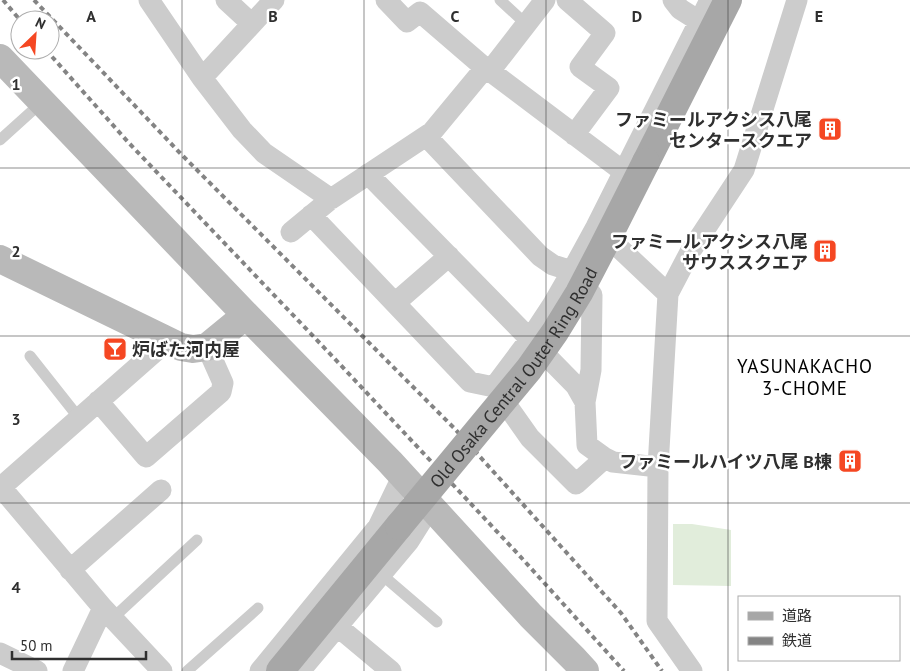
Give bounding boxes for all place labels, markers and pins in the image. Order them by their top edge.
place label: ファミールアクシス八尾 センタースクエア [615,108,812,152]
building icon: ファミールアクシス八尾 センタースクエア [817,116,843,142]
place label: ファミールアクシス八尾 サウススクエア [611,230,808,274]
building icon: ファミールアクシス八尾 サウススクエア [812,238,838,264]
bar icon: 炉ばた河内屋 [102,336,128,362]
place label: 炉ばた河内屋 [132,338,240,361]
building icon: ファミールハイツ八尾 B棟 [837,448,863,474]
place label: ファミールハイツ八尾 B棟 [619,450,832,473]

